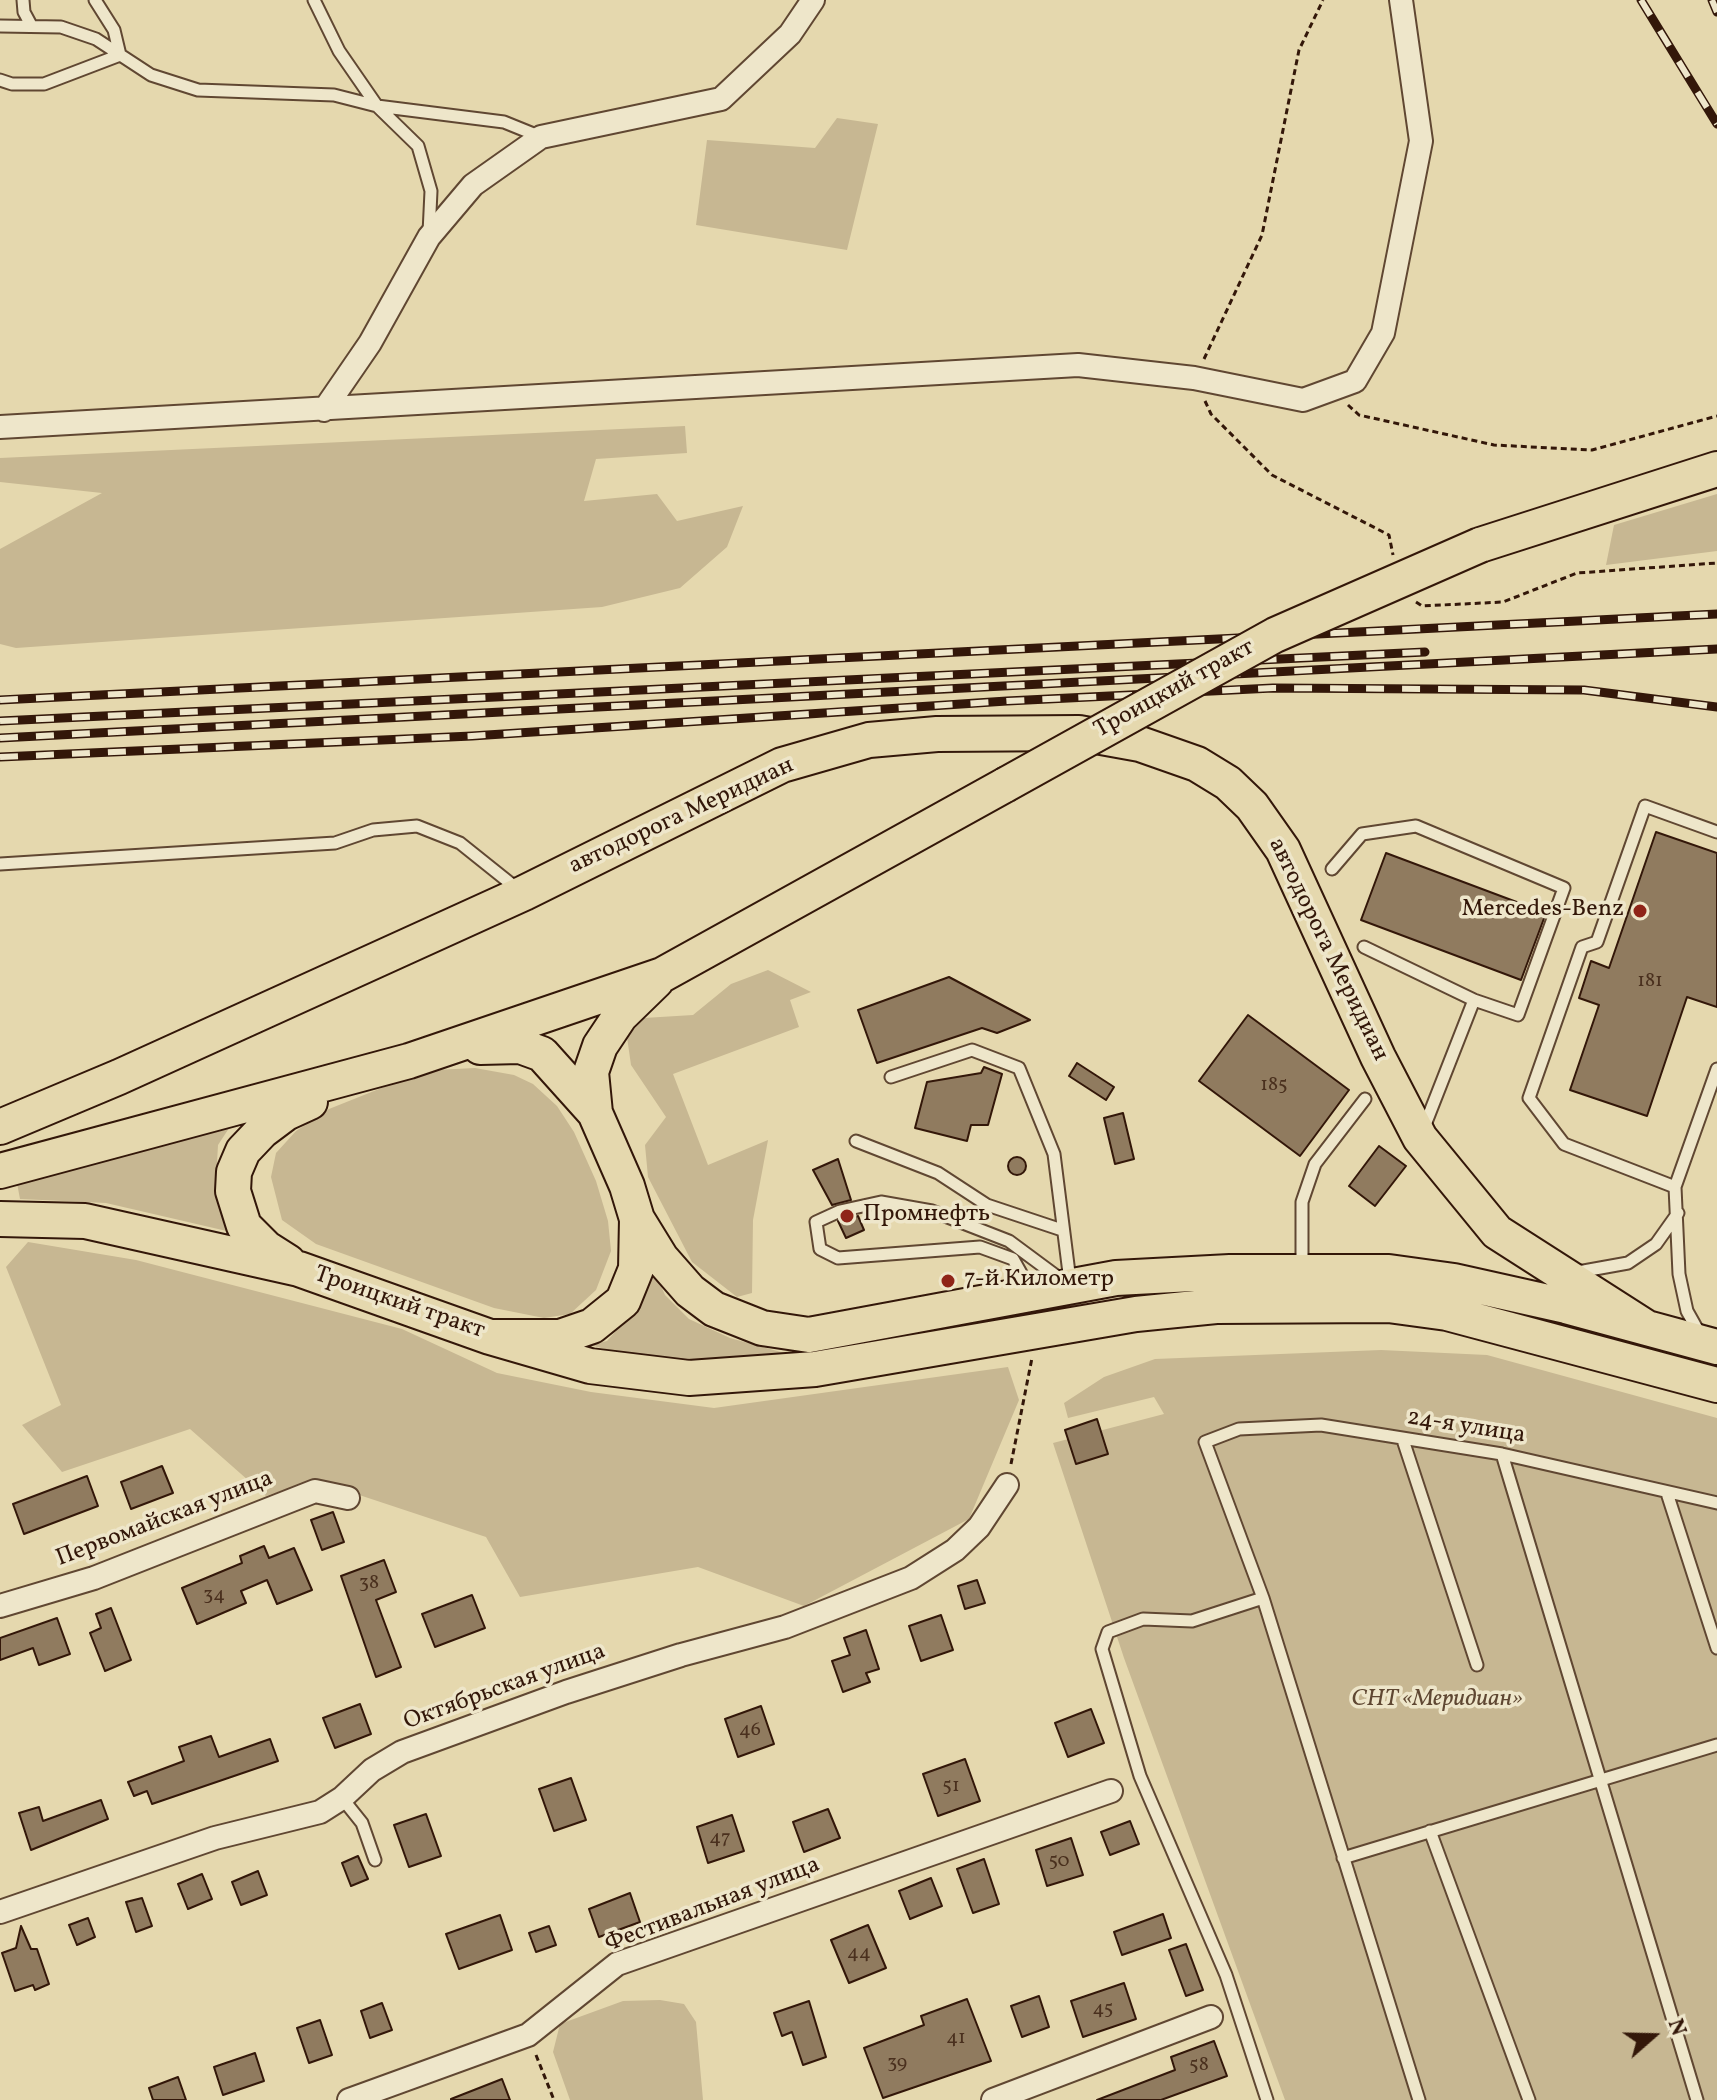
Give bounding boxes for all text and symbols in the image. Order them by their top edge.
street label: Троицкий тракт [1090,634,1260,746]
street label: автодорога Меридиан [565,752,799,882]
street label: автодорога Меридиан [1260,834,1394,1066]
place label: Mercedes-Benz [1461,897,1624,925]
marker: Mercedes-Benz [1631,902,1649,920]
house number: 181 [1637,970,1663,994]
house number: 185 [1260,1074,1288,1098]
place label: Промнефть [863,1202,990,1230]
marker: Промнефть [838,1207,856,1225]
street label: Троицкий тракт [310,1261,488,1347]
place label: 7-й Километр [964,1267,1114,1295]
marker: 7-й Километр [939,1272,957,1290]
street label: 24-я улица [1405,1404,1527,1452]
street label: Первомайская улица [52,1465,278,1575]
house number: 38 [359,1572,379,1596]
house number: 34 [203,1584,225,1608]
street label: Октябрьская улица [400,1638,610,1738]
park label: СНТ «Меридиан» [1351,1687,1523,1715]
house number: 46 [739,1719,761,1743]
house number: 51 [942,1775,960,1799]
house number: 47 [709,1827,731,1851]
house number: 50 [1048,1850,1070,1874]
street label: Фестивальная улица [602,1852,824,1960]
house number: 44 [847,1942,871,1966]
north arrow [1613,1996,1693,2076]
house number: 45 [1093,1998,1113,2022]
text: N [1659,2015,1693,2040]
house number: 41 [946,2027,966,2051]
house number: 39 [887,2052,907,2076]
house number: 58 [1189,2054,1209,2078]

